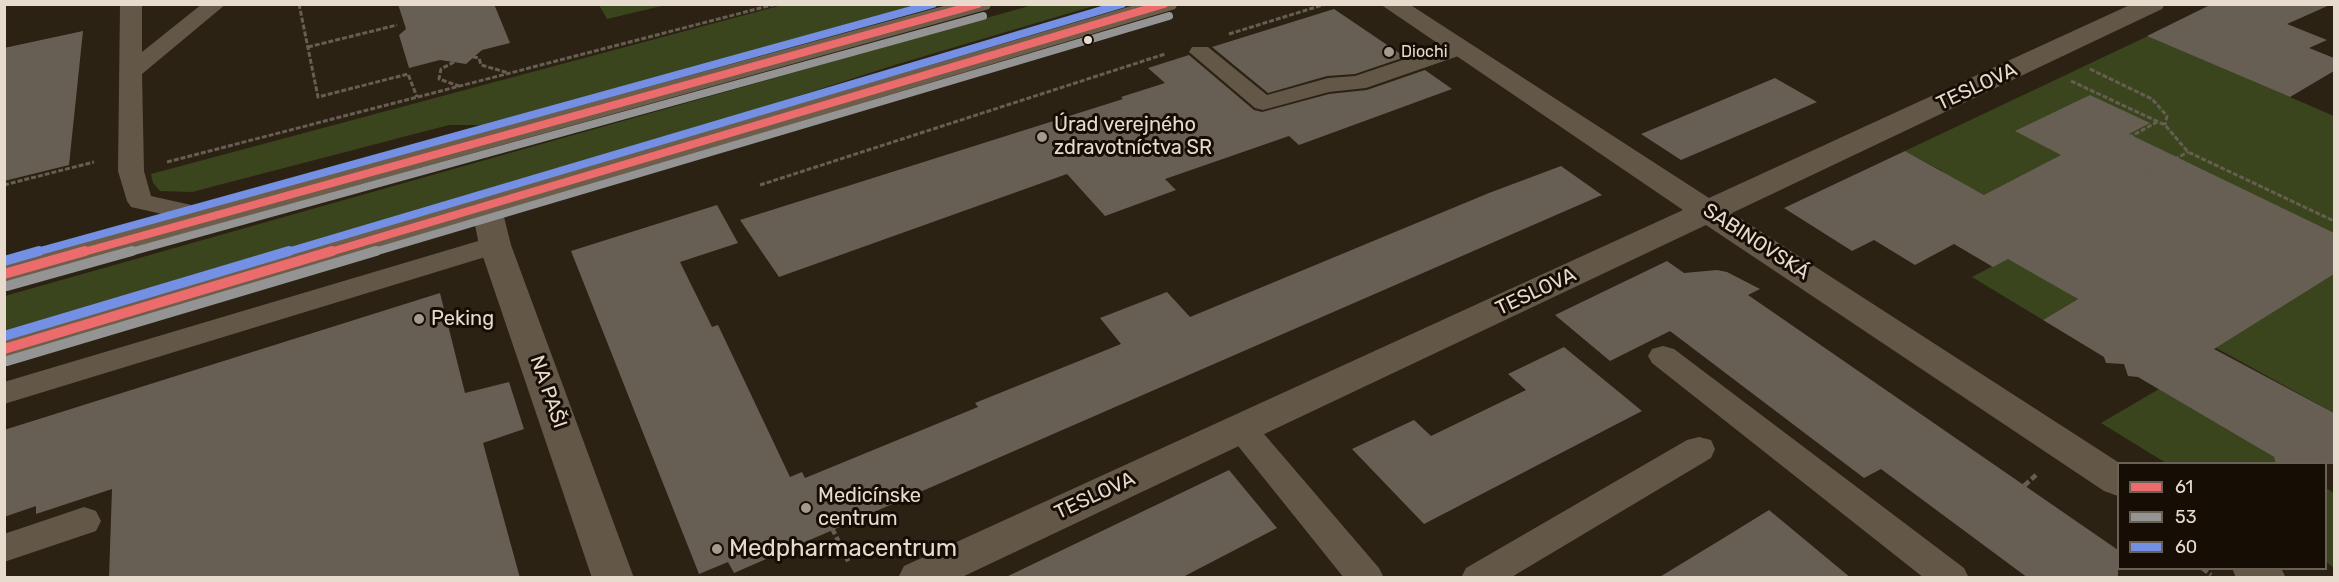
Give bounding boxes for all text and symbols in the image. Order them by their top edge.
unlabelled marker [1082,34,1094,46]
place label: Diochi [1401,42,1448,62]
marker: Diochi [1382,45,1396,59]
street label: TESLOVA [1933,58,2021,116]
place label: Úrad verejného zdravotníctva SR [1054,113,1212,160]
marker: Úrad verejného zdravotníctva SR [1035,130,1049,144]
street label: SABINOVSKÁ [1698,199,1814,285]
street label: TESLOVA [1492,263,1580,321]
place label: Peking [431,307,494,331]
marker: Peking [412,312,426,326]
street label: NA PAŠI [524,352,572,432]
legend [2117,462,2327,570]
street label: TESLOVA [1051,467,1139,525]
text: 61 [2175,476,2193,498]
place label: Medicínske centrum [818,484,921,531]
marker: Medicínske centrum [799,501,813,515]
text: 53 [2175,506,2197,528]
place label: Medpharmacentrum [729,535,957,563]
text: 60 [2175,536,2197,558]
marker: Medpharmacentrum [710,542,724,556]

